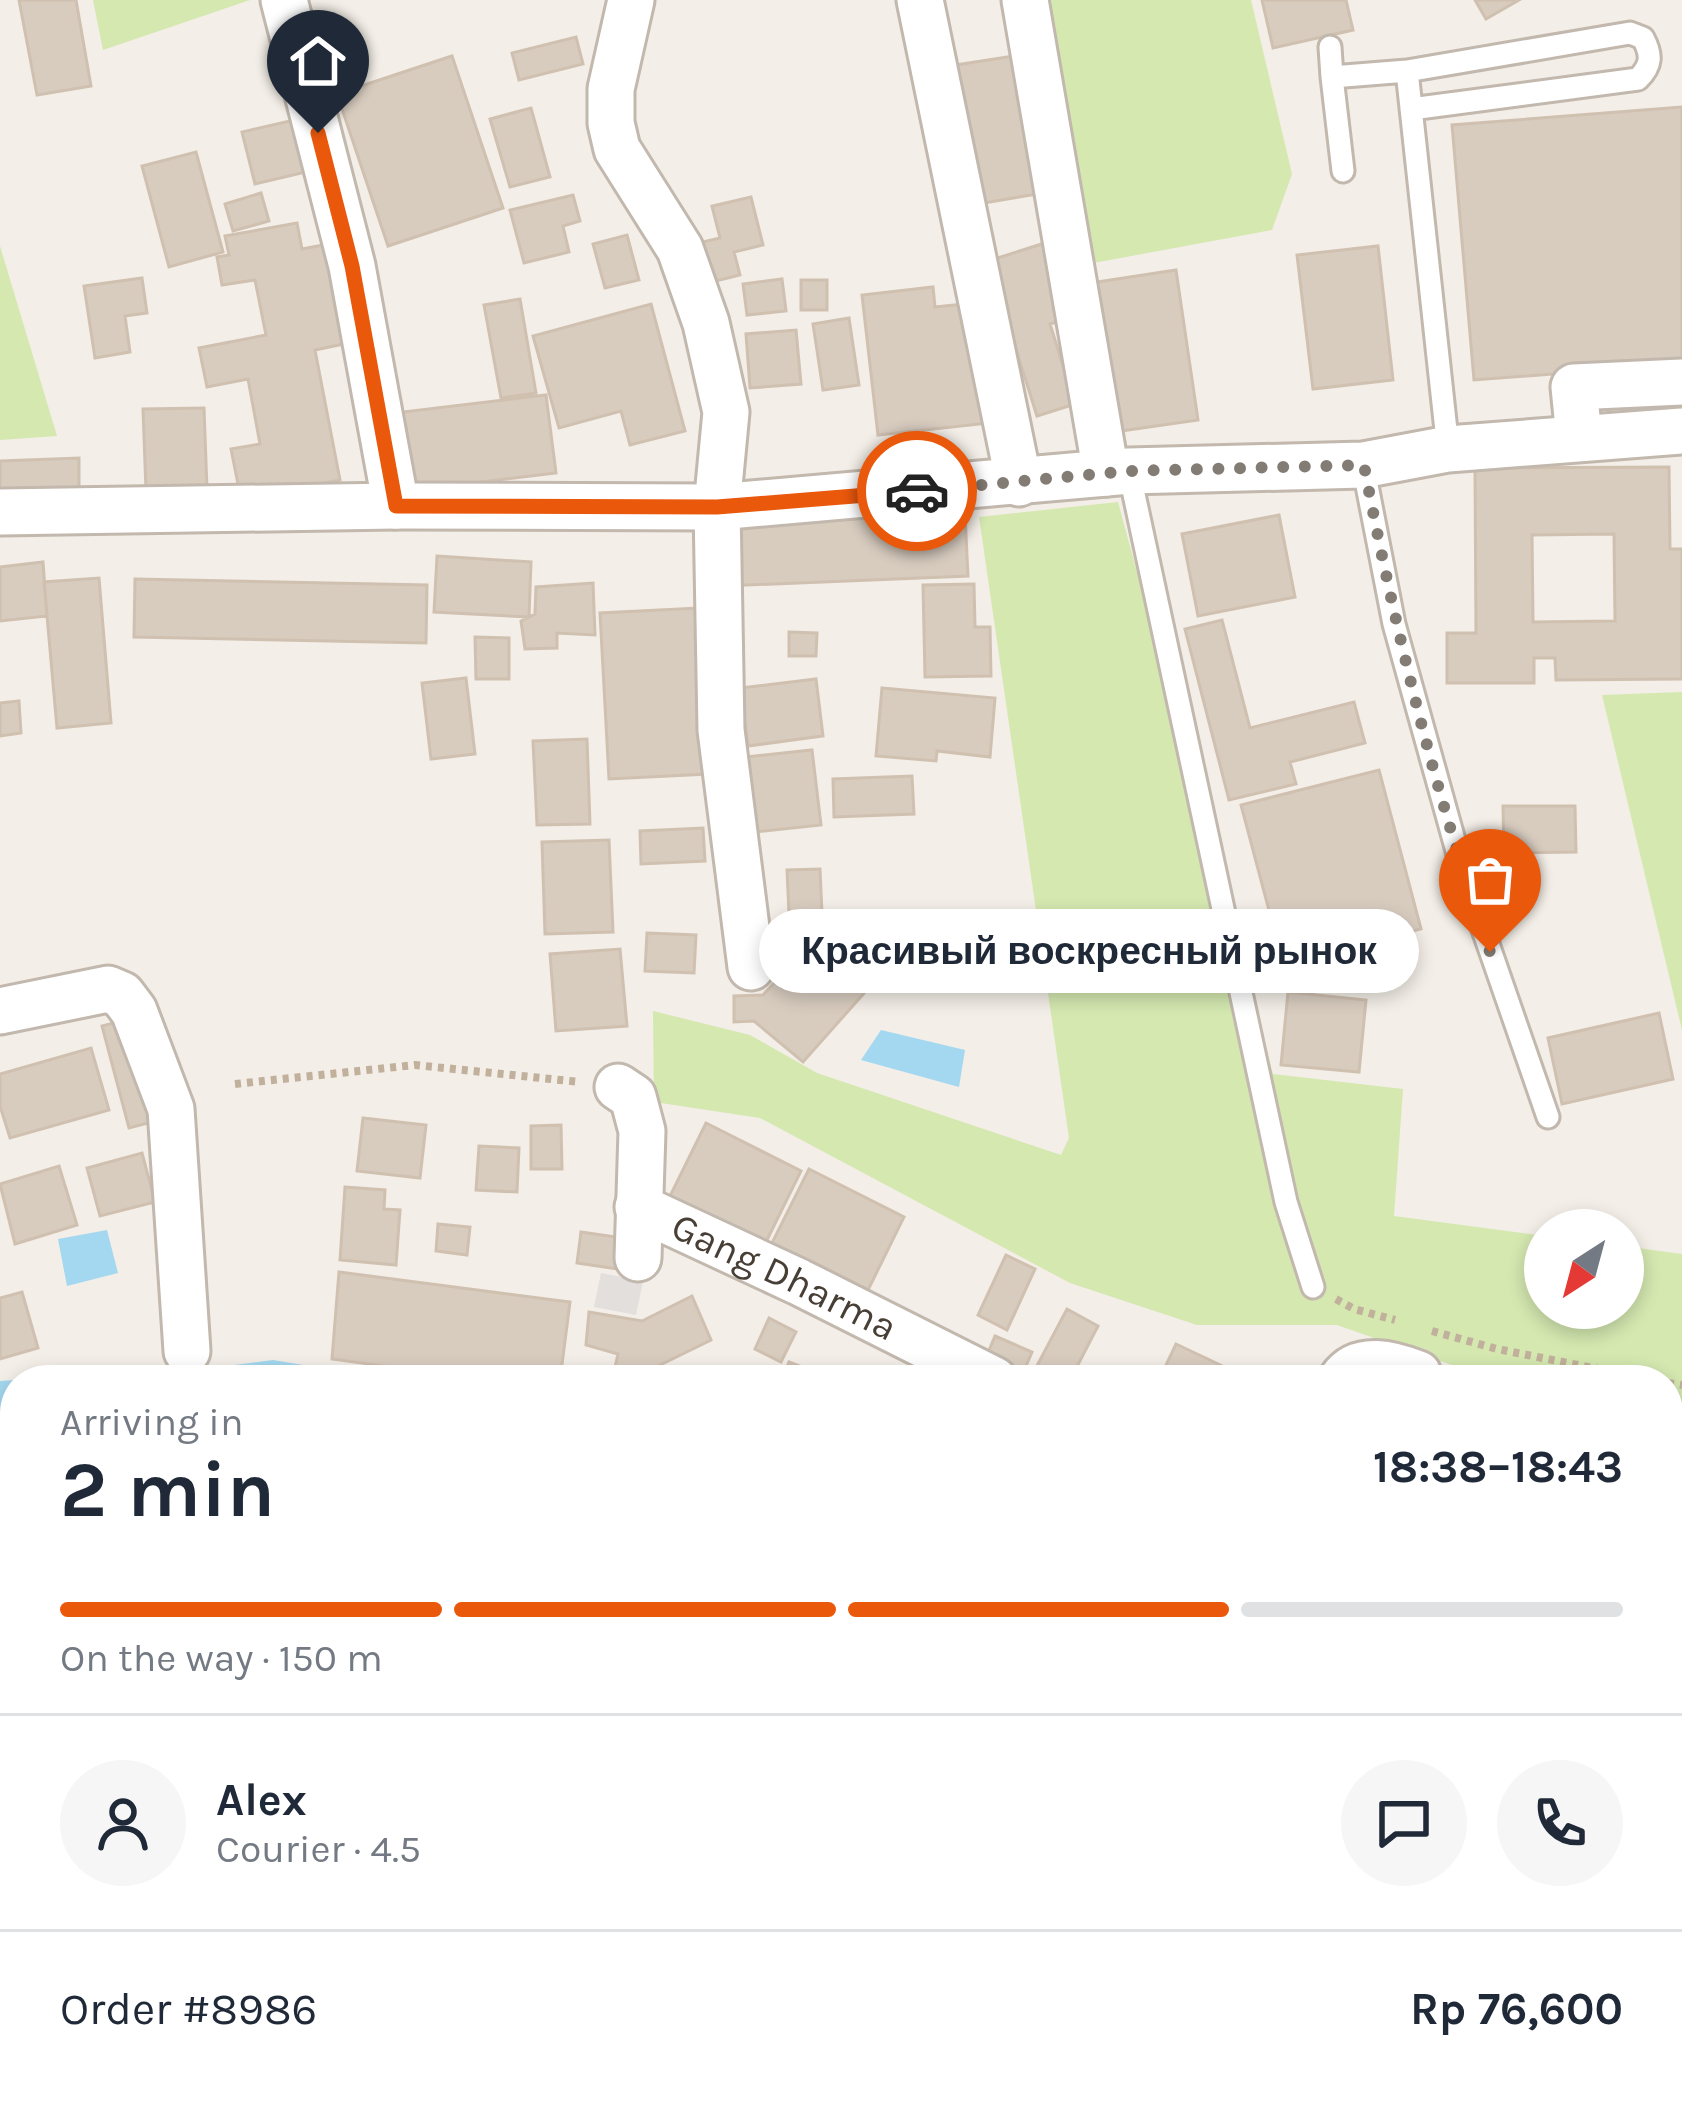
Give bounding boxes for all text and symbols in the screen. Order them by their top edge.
pin [267,10,369,133]
icon: home [285,28,351,94]
courier [857,431,977,551]
icon: car [884,458,950,524]
pin [1439,829,1541,952]
icon: bag [1457,847,1523,913]
callout: Красивый воскресный рынок [758,910,1418,994]
text: Красивый воскресный рынок [801,928,1377,974]
street label: Gang Dharma [664,1203,905,1350]
north arrow [1524,1209,1644,1329]
map controls [1524,1209,1644,1329]
text: Arriving in [60,1399,243,1445]
text: 18:38–18:43 [1373,1441,1623,1493]
text: 2 min [60,1444,275,1536]
text: On the way · 150 m [60,1635,383,1681]
button: person [60,1760,186,1886]
button: chat [1341,1760,1467,1886]
button: phone [1497,1760,1623,1886]
text: Alex [216,1774,307,1826]
text: Courier · 4.5 [216,1826,421,1872]
text: Order #8986 [60,1983,317,2035]
text: Rp 76,600 [1410,1983,1623,2035]

